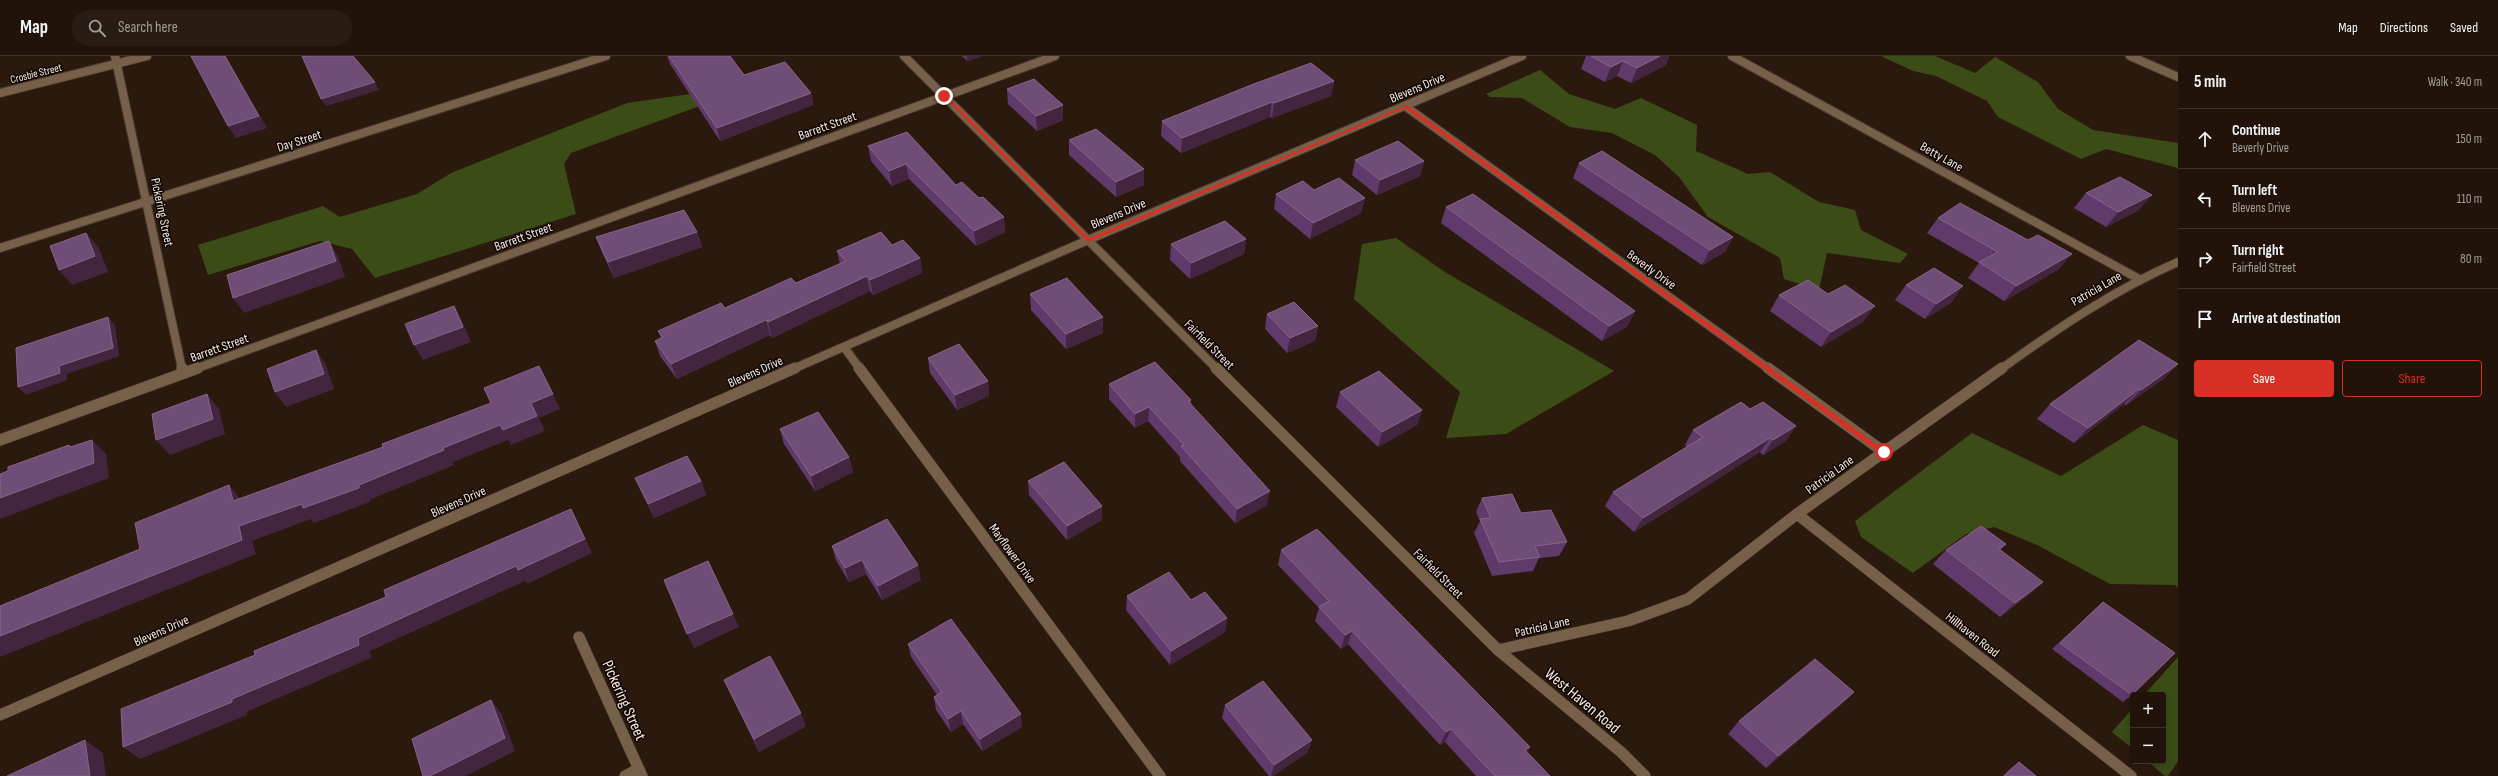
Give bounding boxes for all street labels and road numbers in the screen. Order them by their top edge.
street label: Crosbie Street [9,61,64,86]
street label: Blevens Drive [1387,69,1447,107]
street label: Barrett Street [796,108,859,144]
street label: Day Street [275,126,324,156]
street label: Betty Lane [1917,139,1966,175]
street label: Pickering Street [147,177,177,248]
street label: Blevens Drive [1088,195,1148,233]
street label: Barrett Street [492,219,555,255]
street label: Beverly Drive [1624,247,1679,293]
street label: Patricia Lane [2068,268,2125,310]
street label: Fairfield Street [1181,316,1238,373]
street label: Barrett Street [188,330,251,366]
street label: Blevens Drive [725,353,785,391]
street label: Patricia Lane [1802,452,1857,498]
street label: Blevens Drive [428,483,488,521]
street label: Mayflower Drive [985,521,1039,587]
street label: Fairfield Street [1410,545,1467,602]
street label: Hillhaven Road [1942,609,2002,661]
street label: Blevens Drive [131,612,191,650]
street label: Patricia Lane [1513,613,1571,641]
street label: Pickering Street [598,658,650,744]
street label: West Haven Road [1541,664,1624,738]

